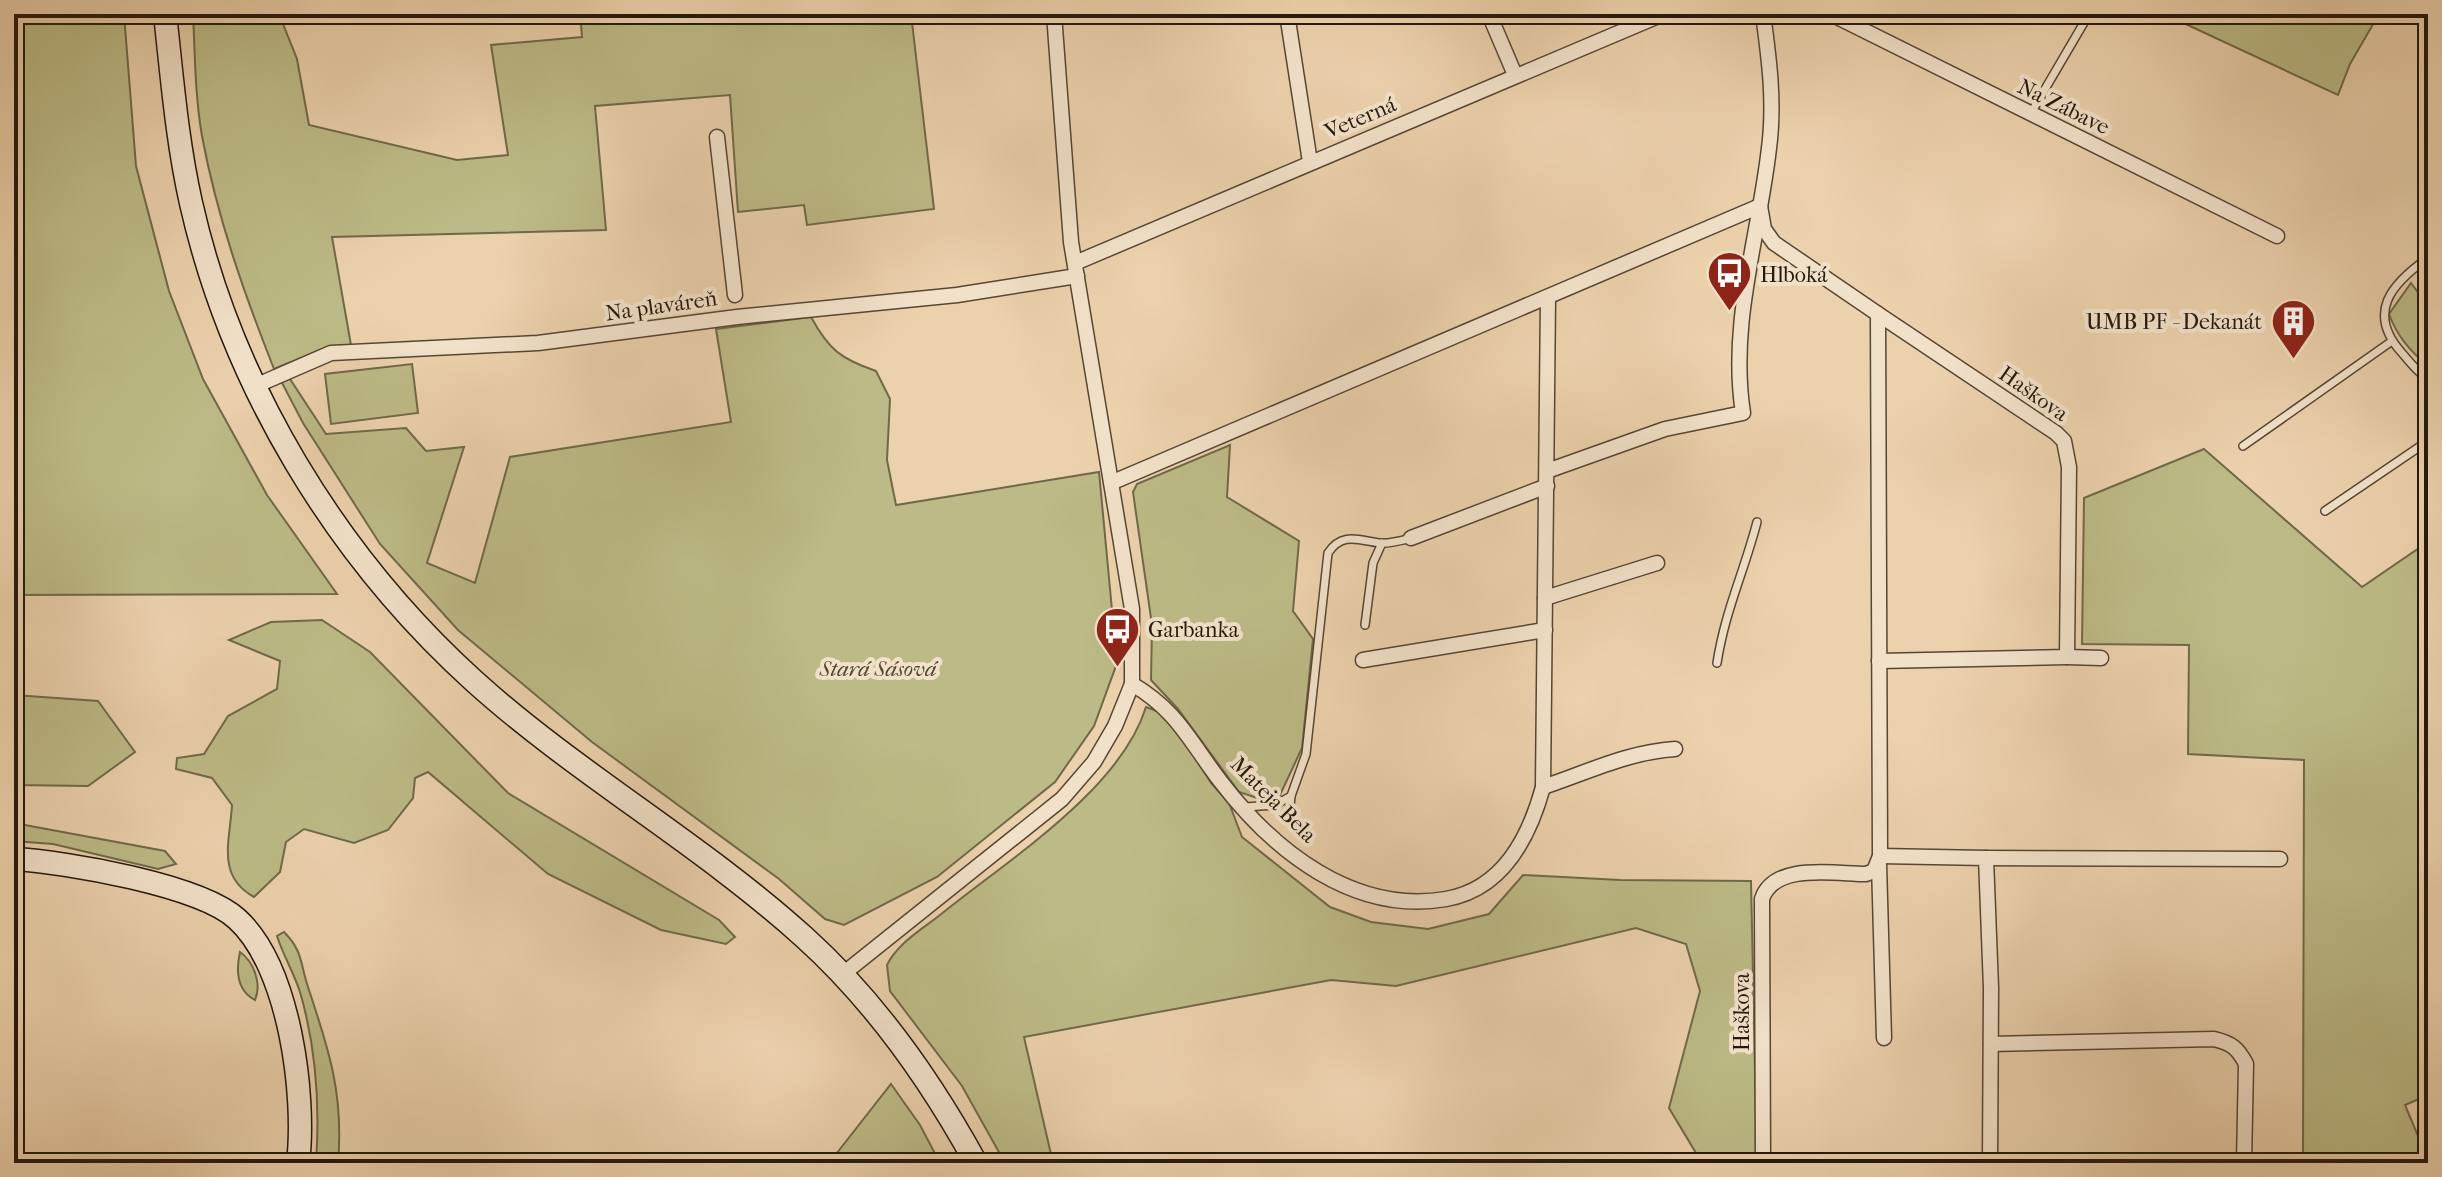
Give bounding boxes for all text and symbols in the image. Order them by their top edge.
street label: Na Zábave [2013,74,2114,140]
street label: Veterná [1320,91,1401,145]
bus stop icon: Hlboká [1705,250,1753,313]
place label: Hlboká [1760,262,1828,288]
street label: Na plaváreň [604,285,719,327]
building icon: UMB PF - Dekanát [2269,297,2317,360]
place label: UMB PF - Dekanát [2086,309,2262,335]
street label: Haškova [1994,361,2074,427]
bus stop icon: Garbanka [1093,605,1141,668]
place label: Garbanka [1148,617,1240,643]
park label: Stará Sásová [818,656,939,682]
street label: Mateja Bela [1225,751,1322,849]
street label: Haškova [1729,972,1755,1051]

